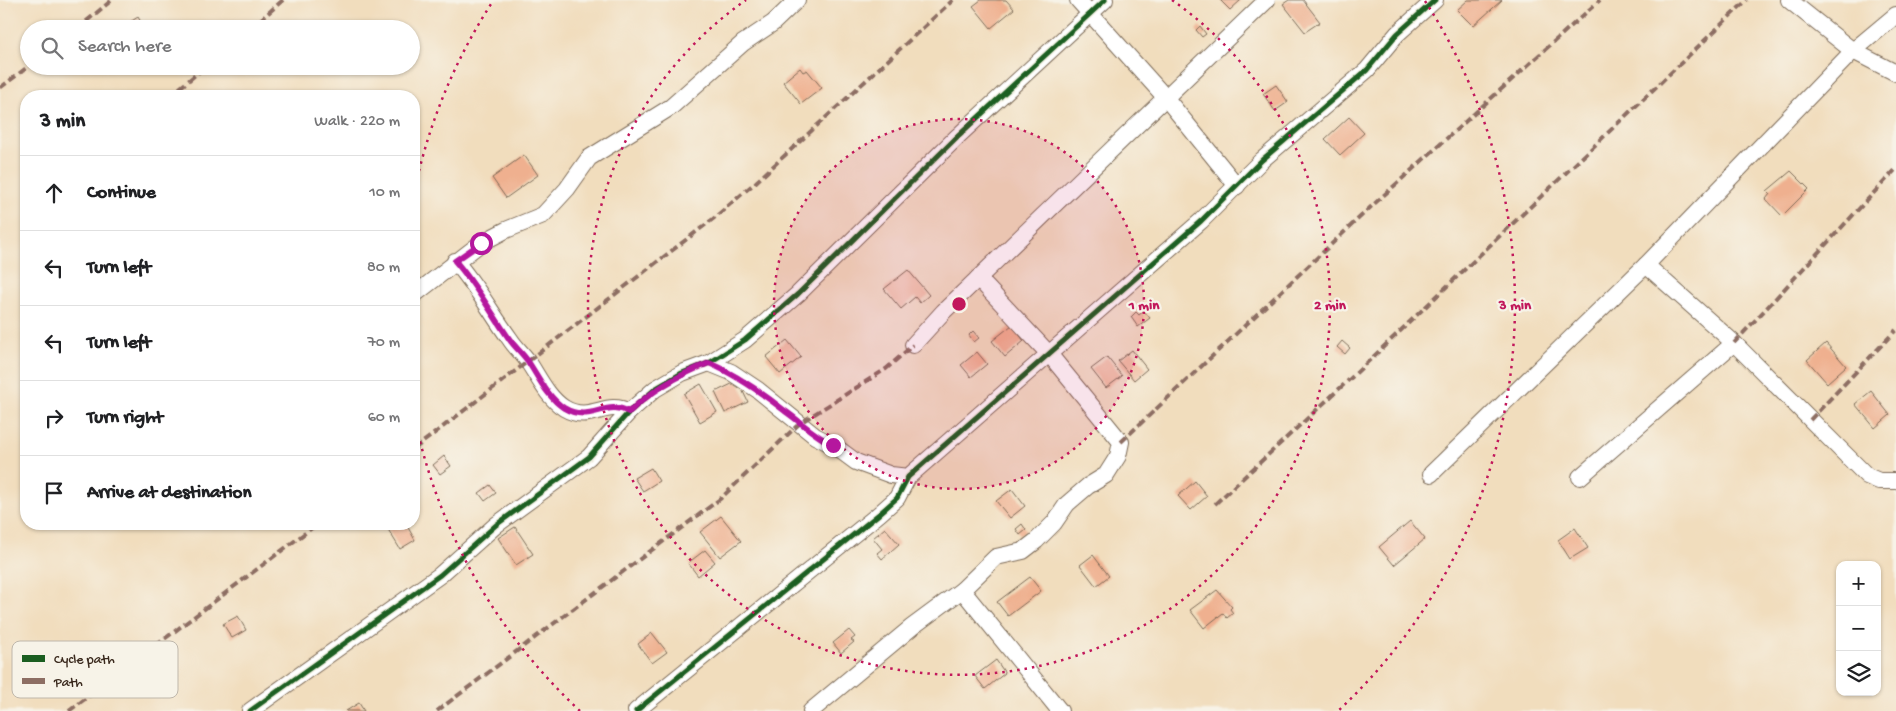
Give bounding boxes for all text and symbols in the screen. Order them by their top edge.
search box [20,20,420,75]
icon: search [38,34,66,62]
text: Search here [78,36,172,59]
text: 3 min [40,110,85,135]
text: Walk · 220 m [314,113,400,132]
icon: ahead [40,179,68,207]
text: Continue [87,182,156,205]
text: 10 m [369,184,400,203]
route start [470,232,493,255]
icon: left [40,254,68,282]
text: Turn left [87,257,151,280]
text: 80 m [367,259,400,278]
centre of rings [950,295,968,313]
text: 1 min [1128,297,1160,315]
text: 2 min [1314,297,1347,315]
text: 3 min [1498,297,1532,315]
icon: left [40,329,68,357]
text: Turn left [87,332,151,355]
text: 70 m [367,334,400,353]
icon: right [40,404,68,432]
text: Turn right [87,407,163,430]
text: 60 m [368,409,400,428]
route end [822,434,845,457]
icon: arrive [40,479,68,507]
text: Arrive at destination [87,482,251,505]
map controls [1836,561,1881,696]
button: + [1836,561,1881,606]
button: − [1836,606,1881,651]
legend [12,641,178,698]
button: layers [1836,651,1881,696]
text: Cycle path [54,652,115,669]
text: Path [53,675,83,692]

